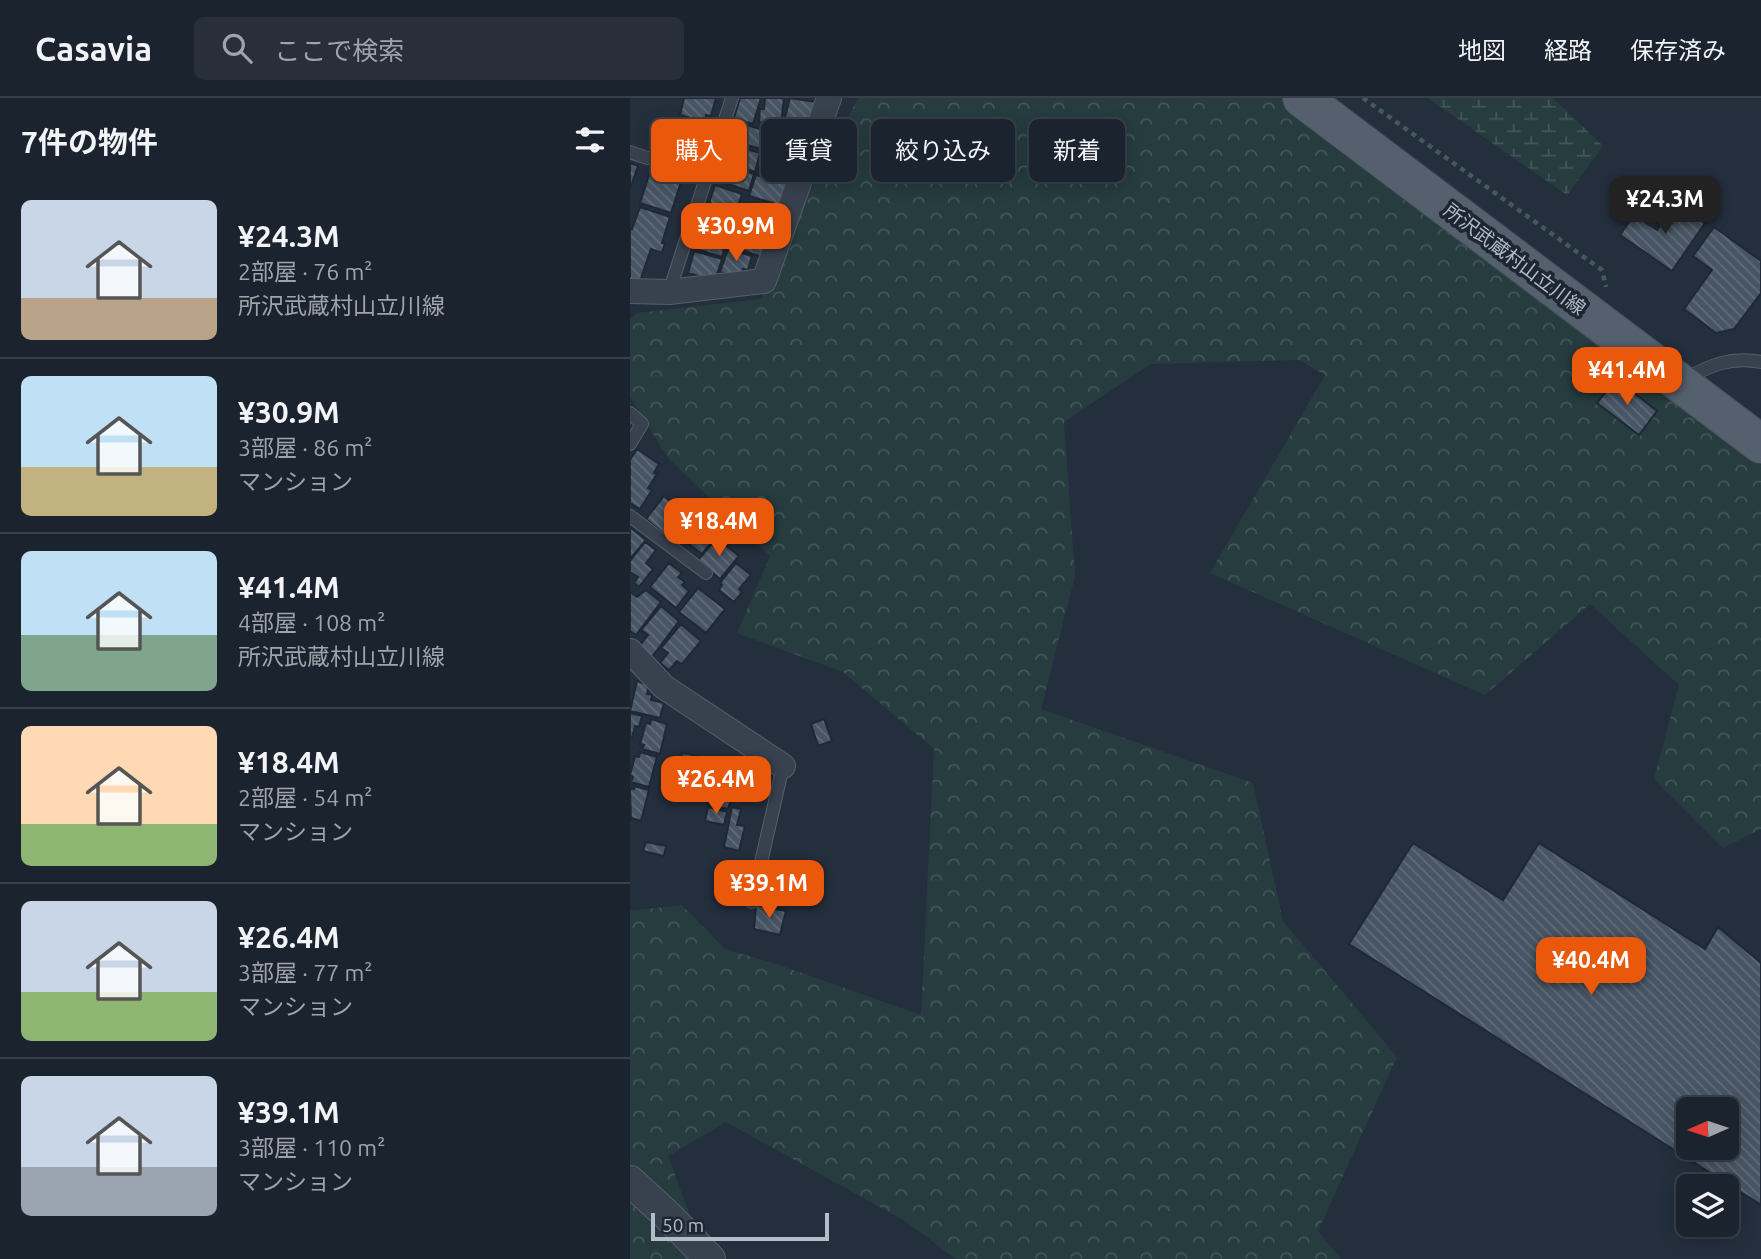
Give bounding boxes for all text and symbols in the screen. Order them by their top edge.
search box [194,17,684,80]
icon: search [218,29,256,67]
text: Casavia [35,30,152,67]
text: ここで検索 [274,36,404,65]
text: 地図 [1458,37,1506,64]
text: 経路 [1544,37,1592,64]
text: 保存済み [1630,37,1726,64]
chip: 購入 [651,119,747,182]
chip: 賃貸 [761,119,857,182]
chip: 絞り込み [871,119,1015,182]
chip: 新着 [1029,119,1125,182]
icon: filters [571,121,609,159]
text: 7件の物件 [21,125,158,159]
pin: ¥24.3M [1608,176,1722,236]
text: ¥24.3M [1626,186,1704,211]
street label: 所沢武蔵村山立川線 [1440,199,1590,319]
pin: ¥30.9M [679,204,793,263]
text: ¥30.9M [697,213,775,238]
text: ¥24.3M [238,219,340,253]
icon: home [77,228,161,312]
text: 2部屋 · 76 m² [238,259,372,284]
text: 所沢武蔵村山立川線 [238,293,445,318]
pin: ¥41.4M [1570,348,1684,407]
text: ¥41.4M [1588,357,1666,382]
text: ¥30.9M [238,395,340,429]
icon: home [77,404,161,488]
text: 3部屋 · 86 m² [238,435,372,460]
text: マンション [238,469,353,494]
pin: ¥18.4M [662,498,776,558]
text: ¥18.4M [680,508,758,533]
text: ¥41.4M [238,570,340,604]
icon: home [77,579,161,663]
text: 4部屋 · 108 m² [238,610,385,635]
text: 所沢武蔵村山立川線 [238,644,445,669]
text: ¥18.4M [238,745,340,779]
icon: home [77,754,161,838]
pin: ¥26.4M [659,756,773,816]
text: ¥26.4M [677,766,755,791]
text: 2部屋 · 54 m² [238,785,372,810]
text: マンション [238,819,353,844]
pin: ¥39.1M [712,860,826,920]
text: ¥39.1M [730,870,808,895]
text: ¥26.4M [238,920,340,954]
icon: home [77,929,161,1013]
pin: ¥40.4M [1534,937,1648,997]
text: ¥40.4M [1552,947,1630,972]
text: 3部屋 · 77 m² [238,960,372,985]
text: マンション [238,994,353,1019]
text: ¥39.1M [238,1095,340,1129]
north arrow [1676,1097,1740,1160]
map controls [1676,1097,1739,1237]
icon: home [77,1104,161,1188]
text: 3部屋 · 110 m² [238,1135,385,1160]
text: マンション [238,1169,353,1194]
button: layers [1676,1174,1739,1237]
scale bar [651,1210,830,1242]
text: 50 m [662,1214,704,1236]

